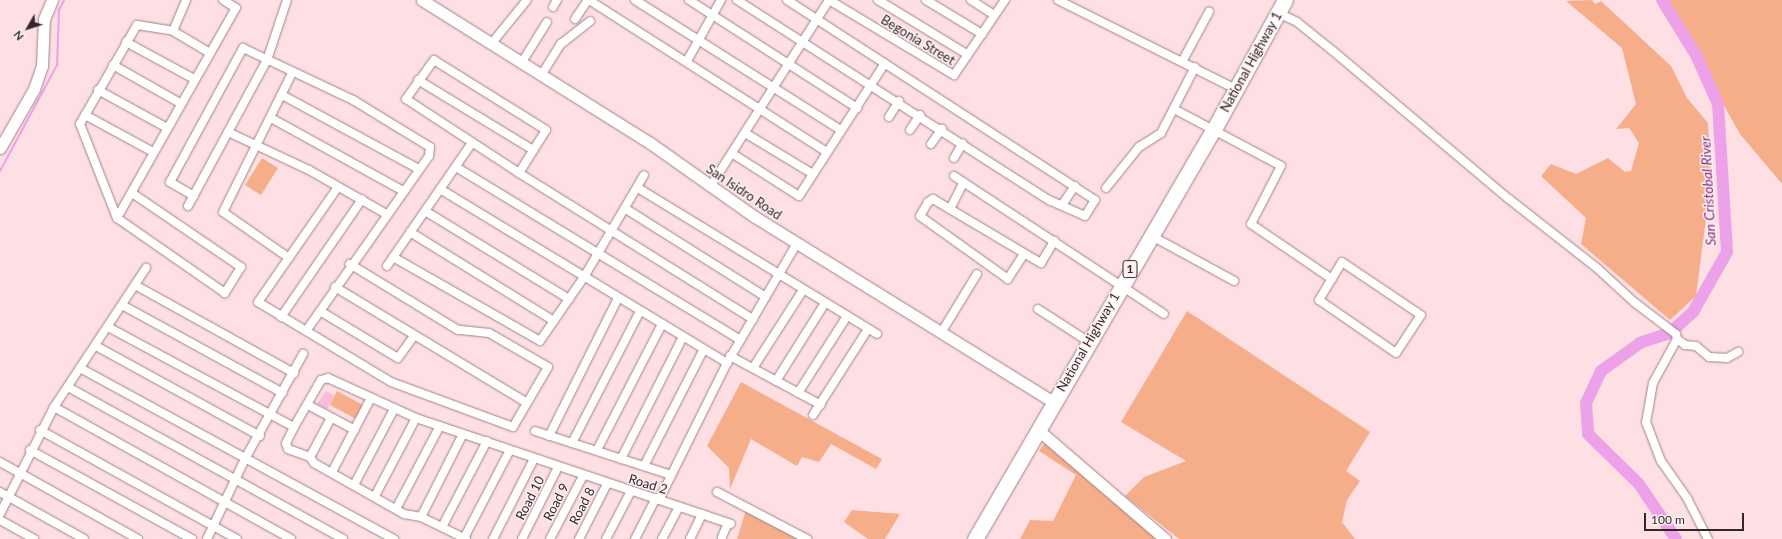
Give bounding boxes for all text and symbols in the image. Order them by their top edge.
north arrow [8,8,48,48]
street label: National Highway 1 [1217,9,1285,115]
street label: Begonia Street [878,12,958,68]
text: N [11,28,26,43]
water label: San Cristobal River [1697,136,1719,246]
street label: San Isidro Road [703,161,785,223]
road number: 1 [1122,259,1138,279]
street label: National Highway 1 [1053,289,1123,395]
street label: Road 2 [627,471,669,497]
street label: Road 10 [512,473,548,523]
street label: Road 9 [540,481,572,523]
street label: Road 8 [566,485,598,527]
scale bar [1646,505,1746,531]
text: 100 m [1651,512,1685,527]

